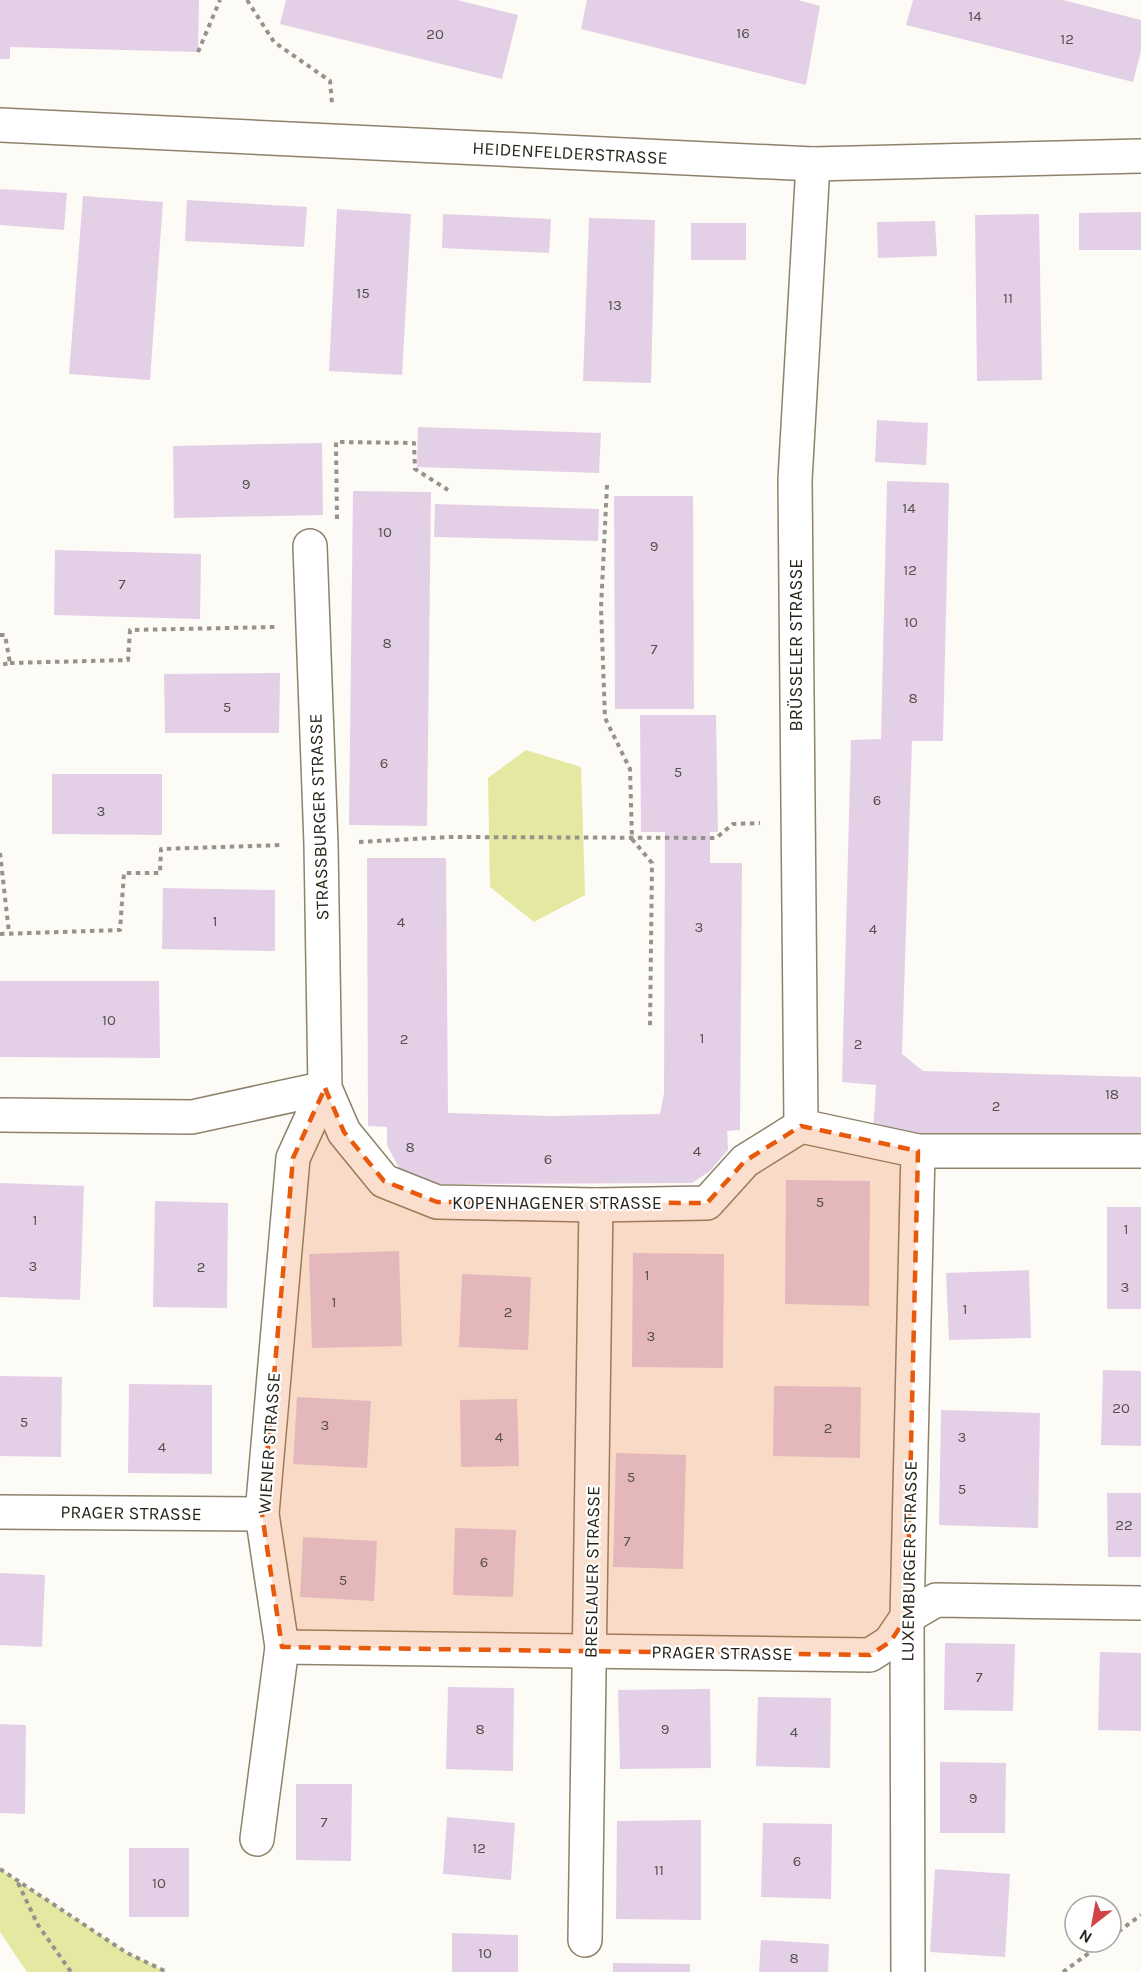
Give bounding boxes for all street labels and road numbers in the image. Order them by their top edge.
street label: HEIDENFELDERSTRASSE [472,137,668,169]
street label: BRÜSSELER STRASSE [785,559,807,731]
street label: STRASSBURGER STRASSE [304,713,334,921]
street label: KOPENHAGENER STRASSE [452,1192,662,1214]
street label: WIENER STRASSE [253,1371,285,1515]
street label: LUXEMBURGER STRASSE [896,1460,922,1662]
street label: BRESLAUER STRASSE [579,1486,605,1658]
street label: PRAGER STRASSE [60,1501,202,1525]
street label: PRAGER STRASSE [651,1641,793,1665]

